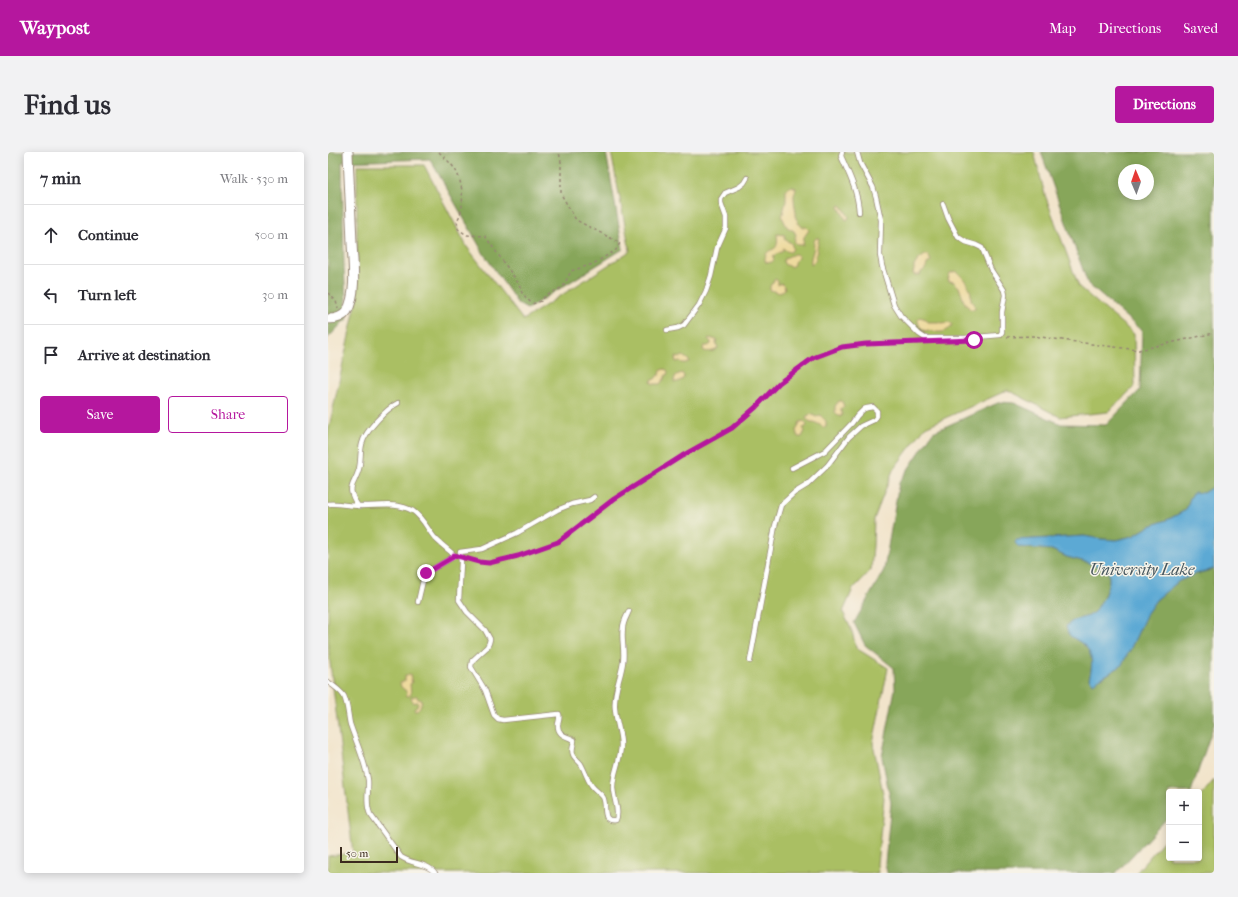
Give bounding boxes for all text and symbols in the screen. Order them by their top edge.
text: Waypost [20,17,90,39]
text: Map [1049,20,1076,37]
text: Directions [1098,20,1161,37]
text: Saved [1183,20,1218,37]
button: Directions [1115,86,1214,123]
text: Find us [24,88,111,121]
north arrow [1118,164,1154,200]
text: 7 min [40,168,81,188]
text: Walk · 530 m [220,171,288,186]
icon: ahead [40,224,62,246]
text: Continue [78,226,138,244]
text: 500 m [254,227,288,242]
icon: left [40,284,62,306]
text: Turn left [78,286,136,304]
text: 30 m [262,287,288,302]
route start [965,331,983,349]
icon: arrive [40,344,62,366]
text: Arrive at destination [78,346,210,364]
button: Save [40,396,160,433]
button: Share [168,396,288,433]
water label: University Lake [1090,560,1195,579]
route end [417,564,435,582]
map controls [1166,789,1202,861]
button: + [1166,789,1202,825]
button: − [1166,825,1202,861]
scale bar [340,845,398,864]
text: 50 m [346,847,368,860]

